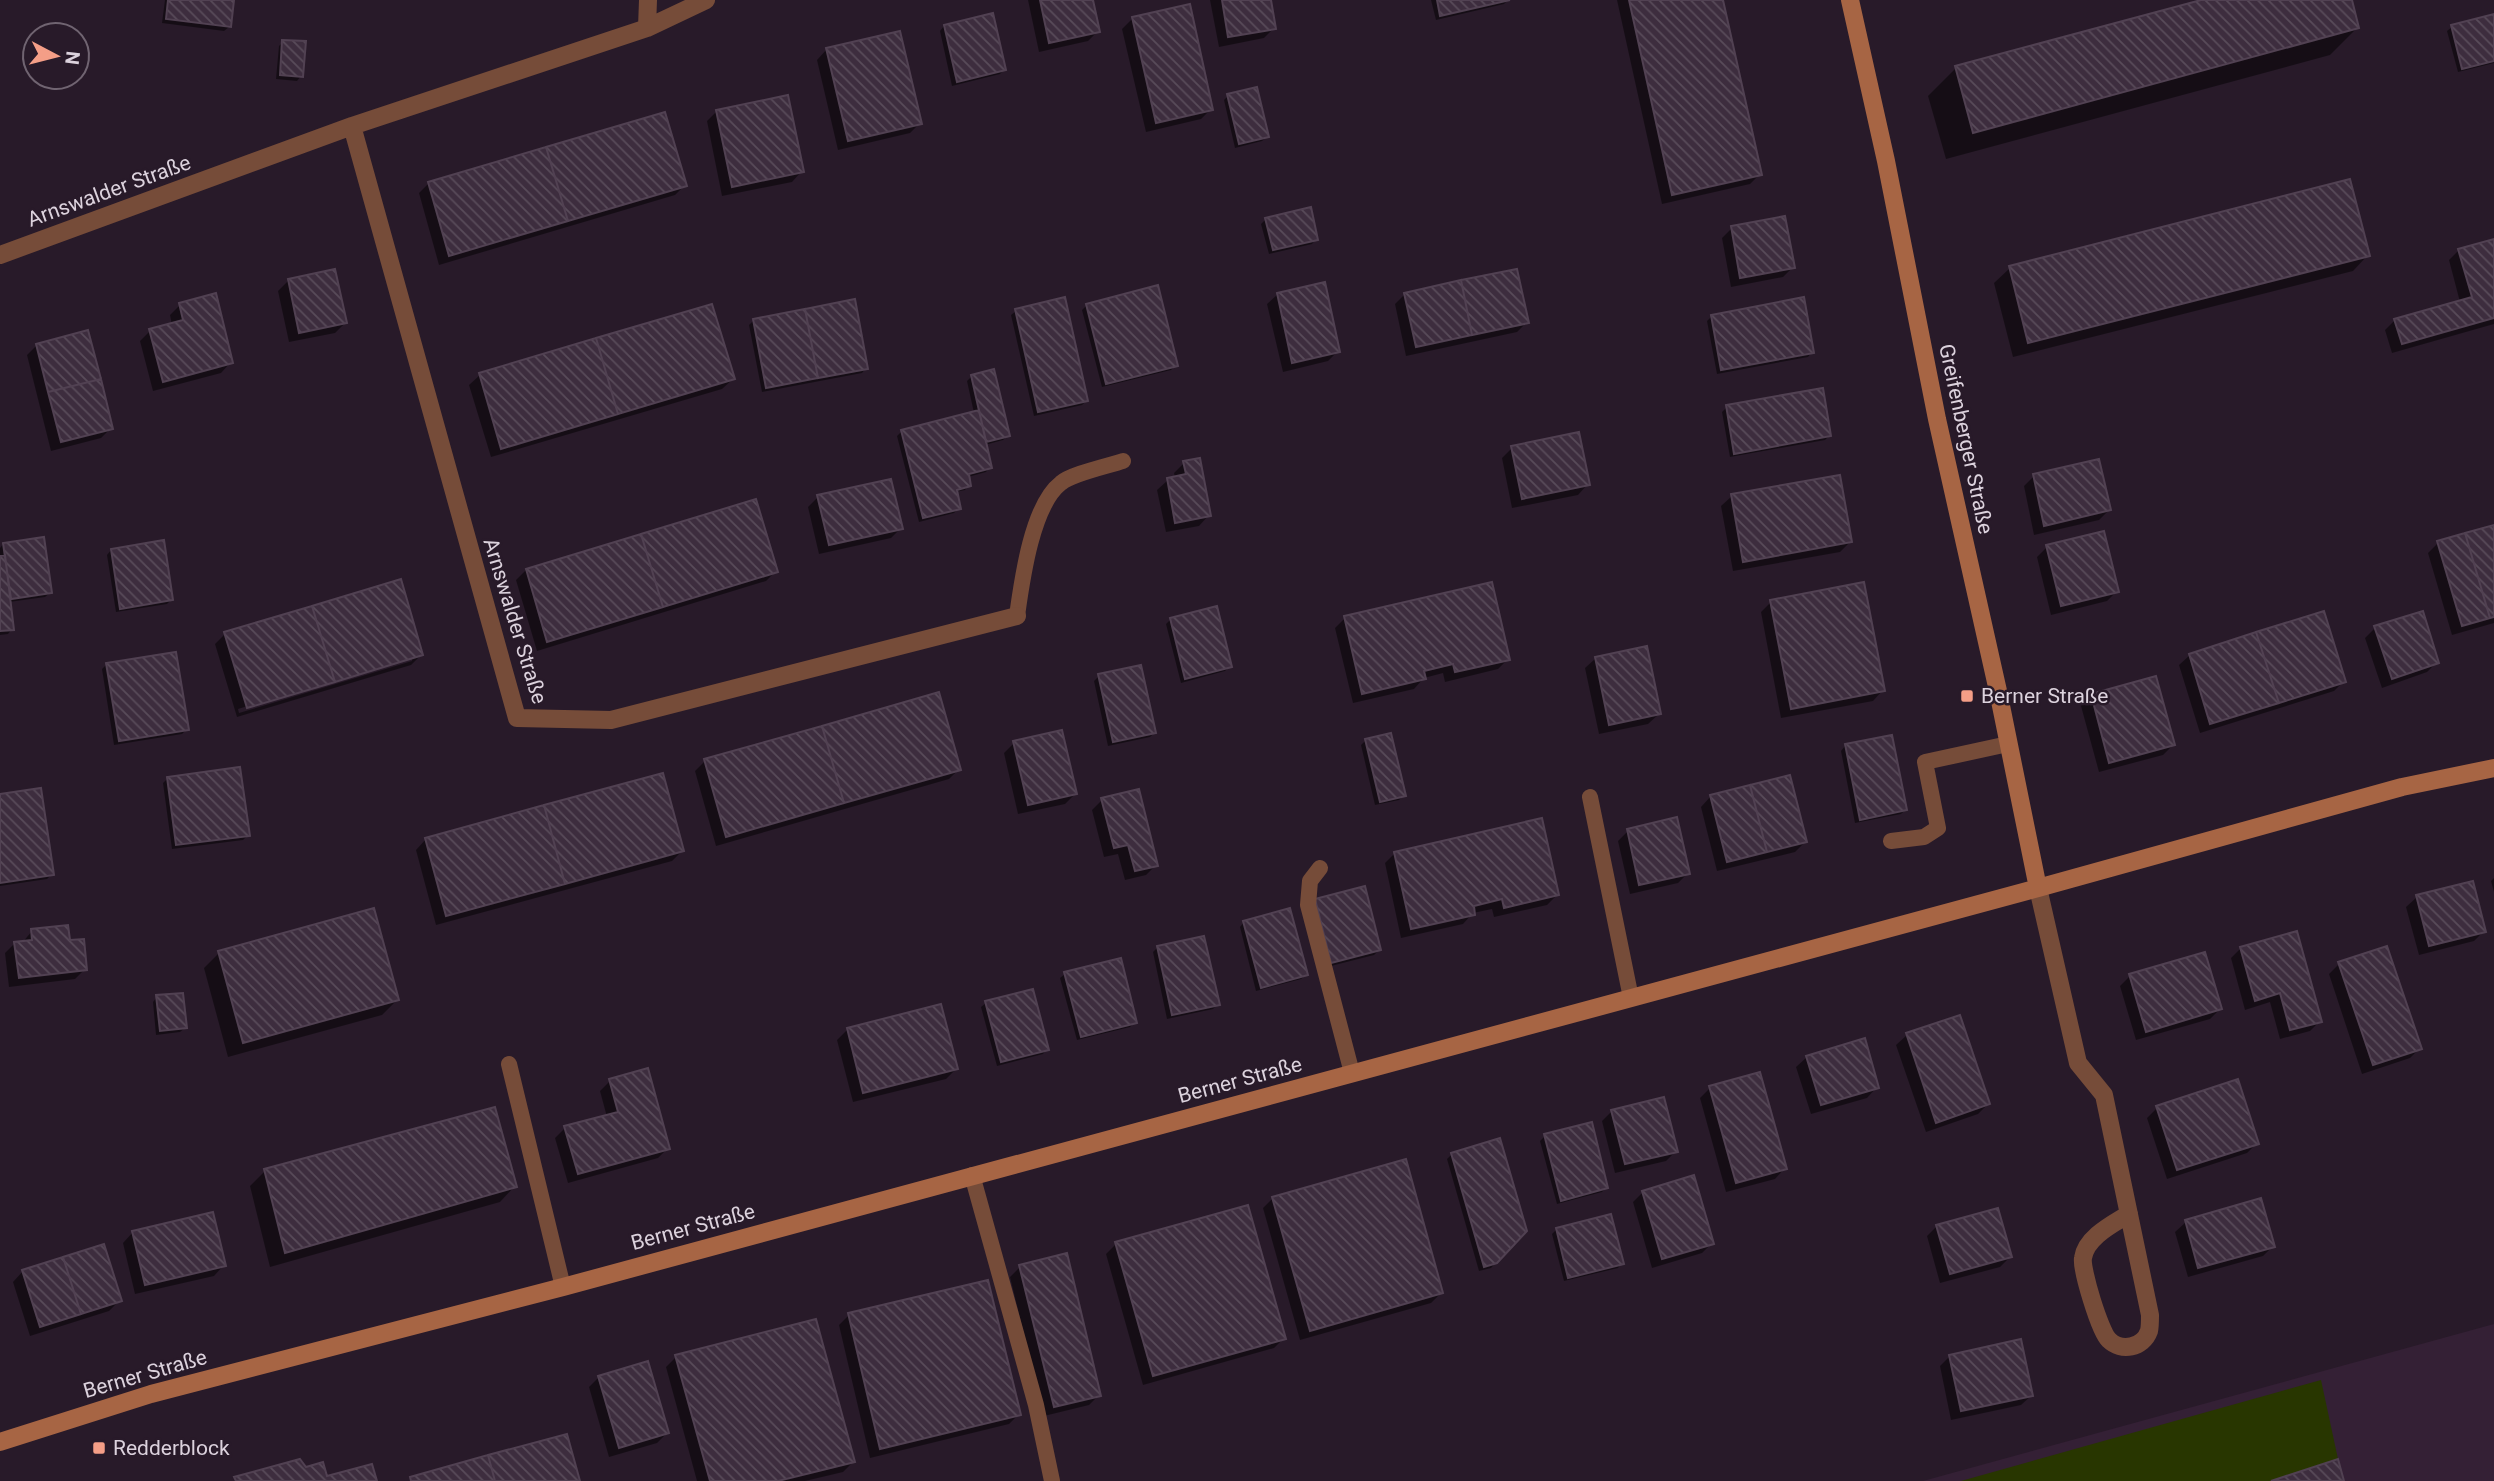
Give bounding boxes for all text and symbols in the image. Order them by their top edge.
north arrow [21,21,91,91]
text: N [60,50,85,66]
street label: Arnswalder Straße [24,150,194,232]
street label: Greifenberger Straße [1934,342,1998,536]
street label: Arnswalder Straße [478,535,552,707]
place label: Berner Straße [1981,684,2109,708]
marker: Berner Straße [1959,688,1975,704]
street label: Berner Straße [1175,1052,1305,1108]
street label: Berner Straße [628,1199,758,1255]
street label: Berner Straße [80,1345,210,1403]
place label: Redderblock [113,1436,230,1460]
marker: Redderblock [91,1440,107,1456]

